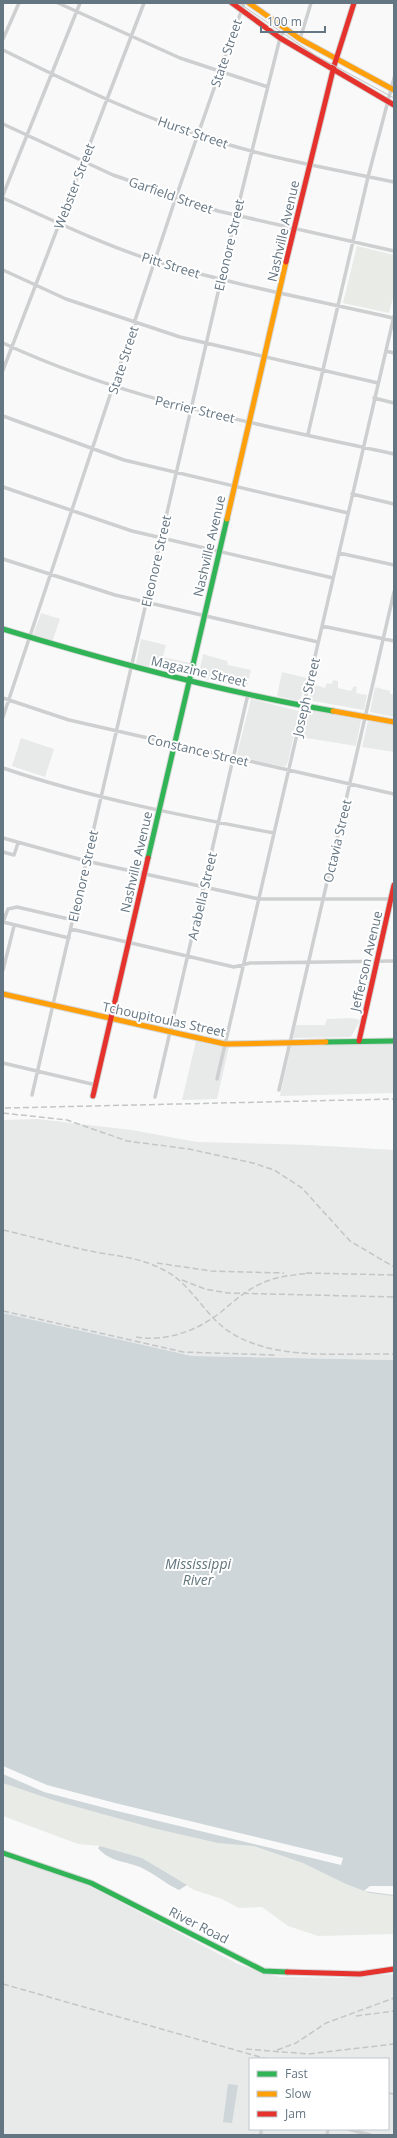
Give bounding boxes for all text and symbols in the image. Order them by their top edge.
scale bar [261,8,325,34]
text: 100 m [267,13,302,30]
street label: State Street [206,16,246,89]
street label: Hurst Street [155,112,231,153]
street label: Webster Street [49,140,99,231]
street label: Garfield Street [127,172,216,218]
street label: Nashville Avenue [263,179,303,283]
street label: Eleonore Street [210,197,248,293]
street label: Pitt Street [140,248,203,282]
street label: State Street [104,323,143,396]
street label: Perrier Street [153,391,237,427]
street label: Nashville Avenue [189,494,229,598]
street label: Eleonore Street [137,513,175,609]
street label: Magazine Street [149,651,249,691]
street label: Joseph Street [288,655,324,740]
street label: Constance Street [146,730,251,770]
street label: Octavia Street [319,797,355,884]
street label: Nashville Avenue [116,810,156,914]
street label: Eleonore Street [64,828,102,924]
street label: Arabella Street [183,850,221,942]
street label: Jefferson Avenue [345,909,386,1015]
street label: Tchoupitoulas Street [101,997,227,1041]
water label: Mississippi River [165,1554,232,1589]
street label: River Road [166,1902,232,1948]
legend [249,2058,389,2130]
text: Fast [285,2065,308,2082]
text: Slow [285,2085,312,2102]
text: Jam [284,2105,306,2122]

